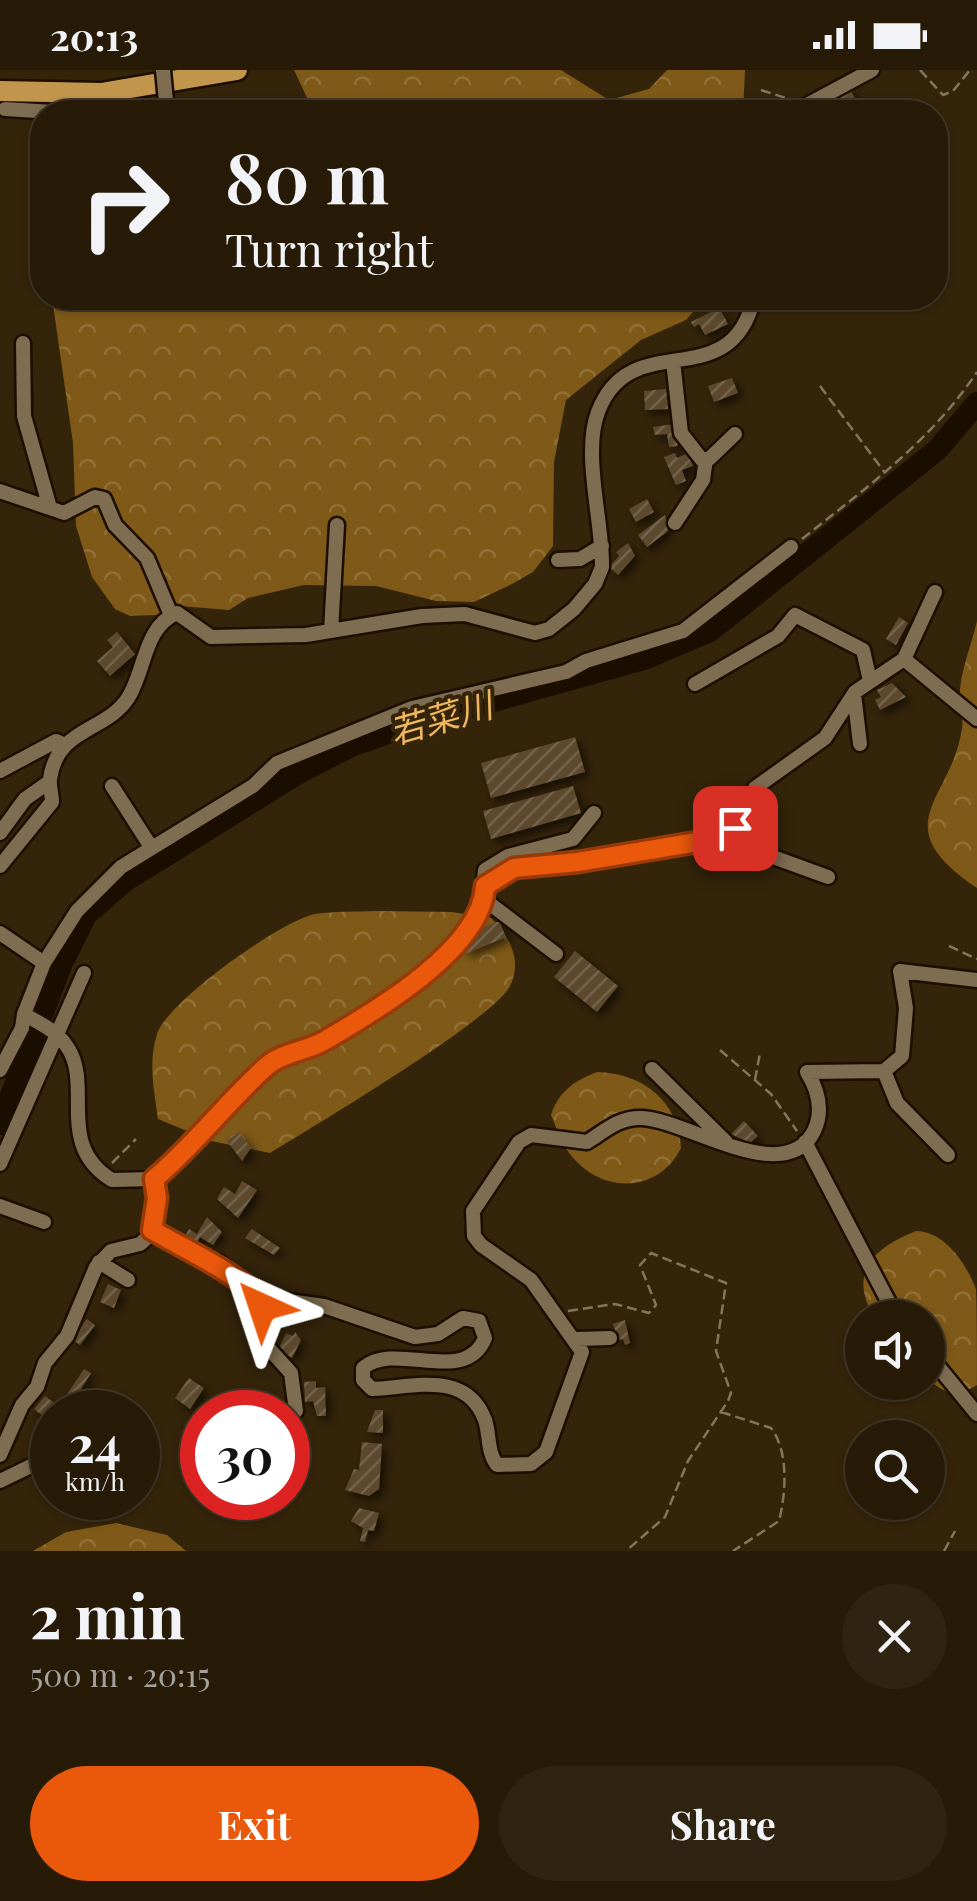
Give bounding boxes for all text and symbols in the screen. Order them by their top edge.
text: 20:13 [50,10,138,61]
text: 80 m [225,128,389,222]
icon: right [60,140,190,270]
text: Turn right [225,218,433,278]
water label: 若菜川 [383,678,501,754]
pin [693,786,778,871]
icon: arrive [708,801,763,856]
position arrow [210,1255,314,1359]
map controls [845,1300,945,1520]
button: sound [845,1300,945,1400]
speed limit sign: 30 [180,1390,310,1520]
text: 24 [69,1409,121,1476]
button: search [845,1420,945,1520]
text: km/h [65,1464,125,1497]
text: 2 min [30,1574,185,1654]
button: close [842,1584,947,1689]
text: 500 m · 20:15 [30,1652,210,1695]
button: Exit [30,1766,479,1881]
button: Share [499,1766,947,1881]

